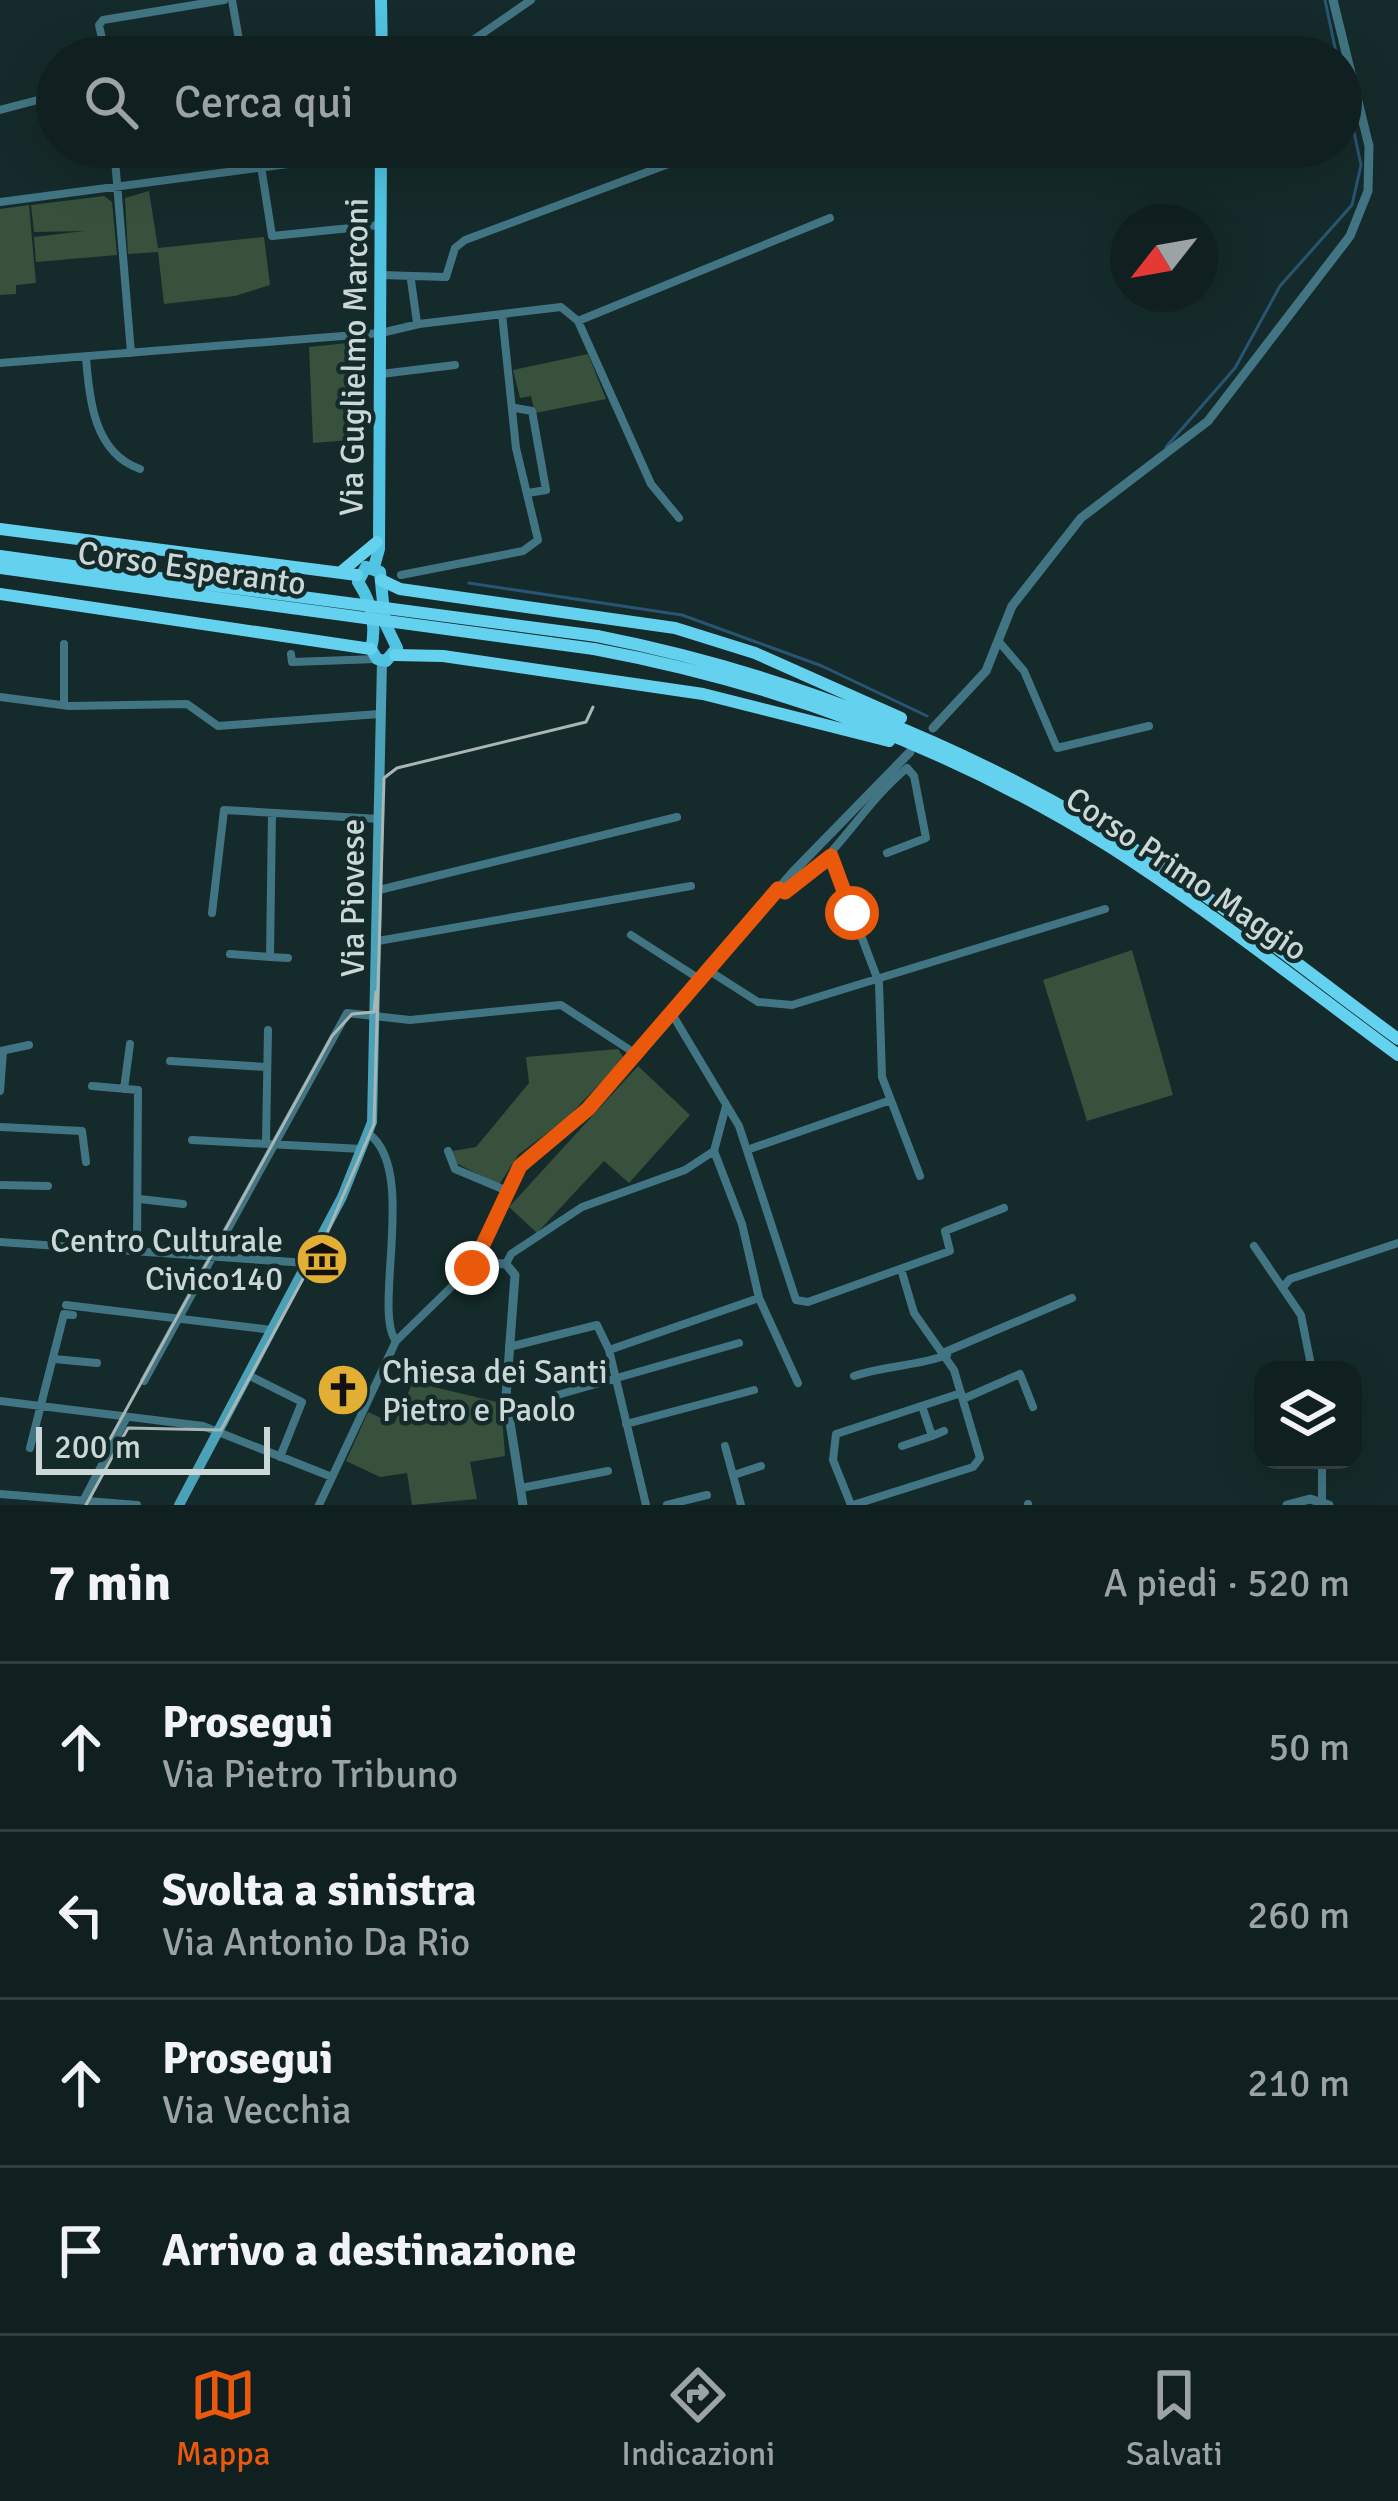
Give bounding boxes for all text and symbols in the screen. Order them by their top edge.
search box [36,36,1362,168]
icon: search [78,69,144,135]
text: Cerca qui [174,75,353,130]
street label: Via Guglielmo Marconi [331,198,378,517]
north arrow [1110,204,1218,312]
street label: Corso Esperanto [75,532,309,605]
street label: Corso Primo Maggio [1058,778,1315,970]
street label: Via Piovese [333,819,374,977]
route start [825,886,879,940]
place label: Centro Culturale Civico140 [50,1221,283,1300]
museum icon: Centro Culturale Civico140 [294,1231,350,1287]
route end [445,1241,499,1295]
place label: Chiesa dei Santi Pietro e Paolo [382,1352,608,1431]
map controls [1254,1361,1362,1469]
button: layers [1254,1361,1362,1469]
church icon: Chiesa dei Santi Pietro e Paolo [315,1362,371,1418]
scale bar [36,1421,270,1474]
text: 200 m [54,1427,141,1468]
text: 7 min [48,1552,171,1615]
text: A piedi · 520 m [1104,1559,1350,1607]
text: Prosegui [162,1695,333,1750]
icon: ahead [48,1714,114,1780]
text: 50 m [1268,1723,1350,1771]
text: Via Pietro Tribuno [162,1750,458,1798]
text: Svolta a sinistra [162,1863,476,1918]
icon: left [48,1882,114,1948]
text: 260 m [1247,1891,1350,1939]
text: Via Antonio Da Rio [162,1918,470,1966]
text: Prosegui [162,2031,333,2086]
icon: ahead [48,2050,114,2116]
text: 210 m [1247,2059,1350,2107]
text: Via Vecchia [162,2086,351,2134]
icon: arrive [48,2218,114,2284]
text: Arrivo a destinazione [162,2223,577,2278]
tab: Mappa [175,2362,270,2475]
tab: Indicazioni [621,2362,775,2475]
tab: Salvati [1126,2362,1223,2475]

